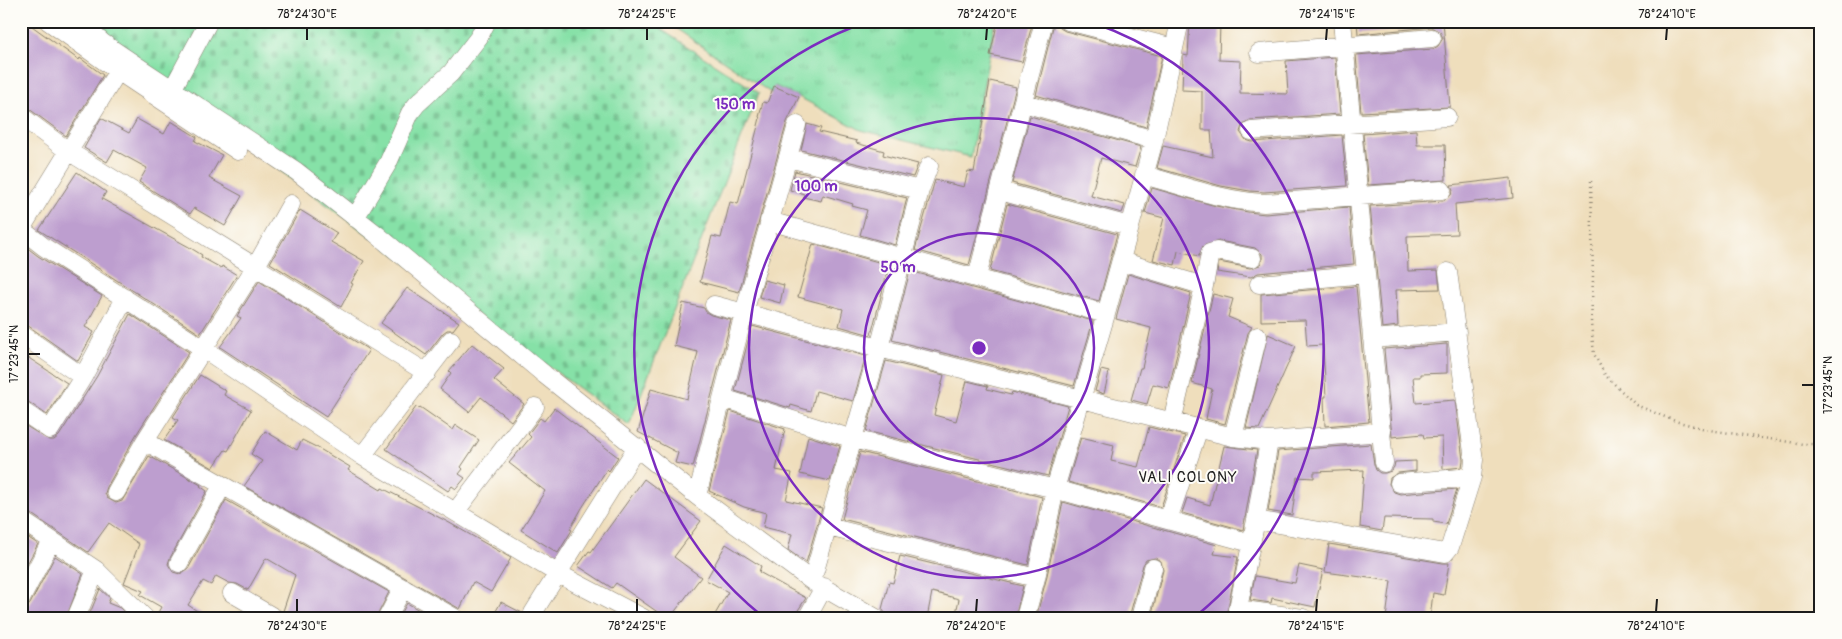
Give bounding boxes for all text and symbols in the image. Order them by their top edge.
text: 78°24'30"E [277,7,337,22]
text: 78°24'25"E [618,7,676,22]
text: 78°24'20"E [957,7,1017,22]
text: 78°24'15"E [1299,7,1355,22]
text: 78°24'10"E [1638,7,1696,22]
text: 150 m [715,95,755,114]
text: 100 m [795,177,837,196]
text: 50 m [881,258,915,277]
text: 17°23'45"N [7,325,22,383]
centre of rings [970,339,988,357]
text: 17°23'45"N [1821,356,1836,414]
district label: VALI COLONY [1138,468,1238,487]
text: 78°24'30"E [267,619,327,634]
text: 78°24'25"E [608,619,666,634]
text: 78°24'20"E [946,619,1006,634]
text: 78°24'15"E [1288,619,1344,634]
text: 78°24'10"E [1627,619,1685,634]

